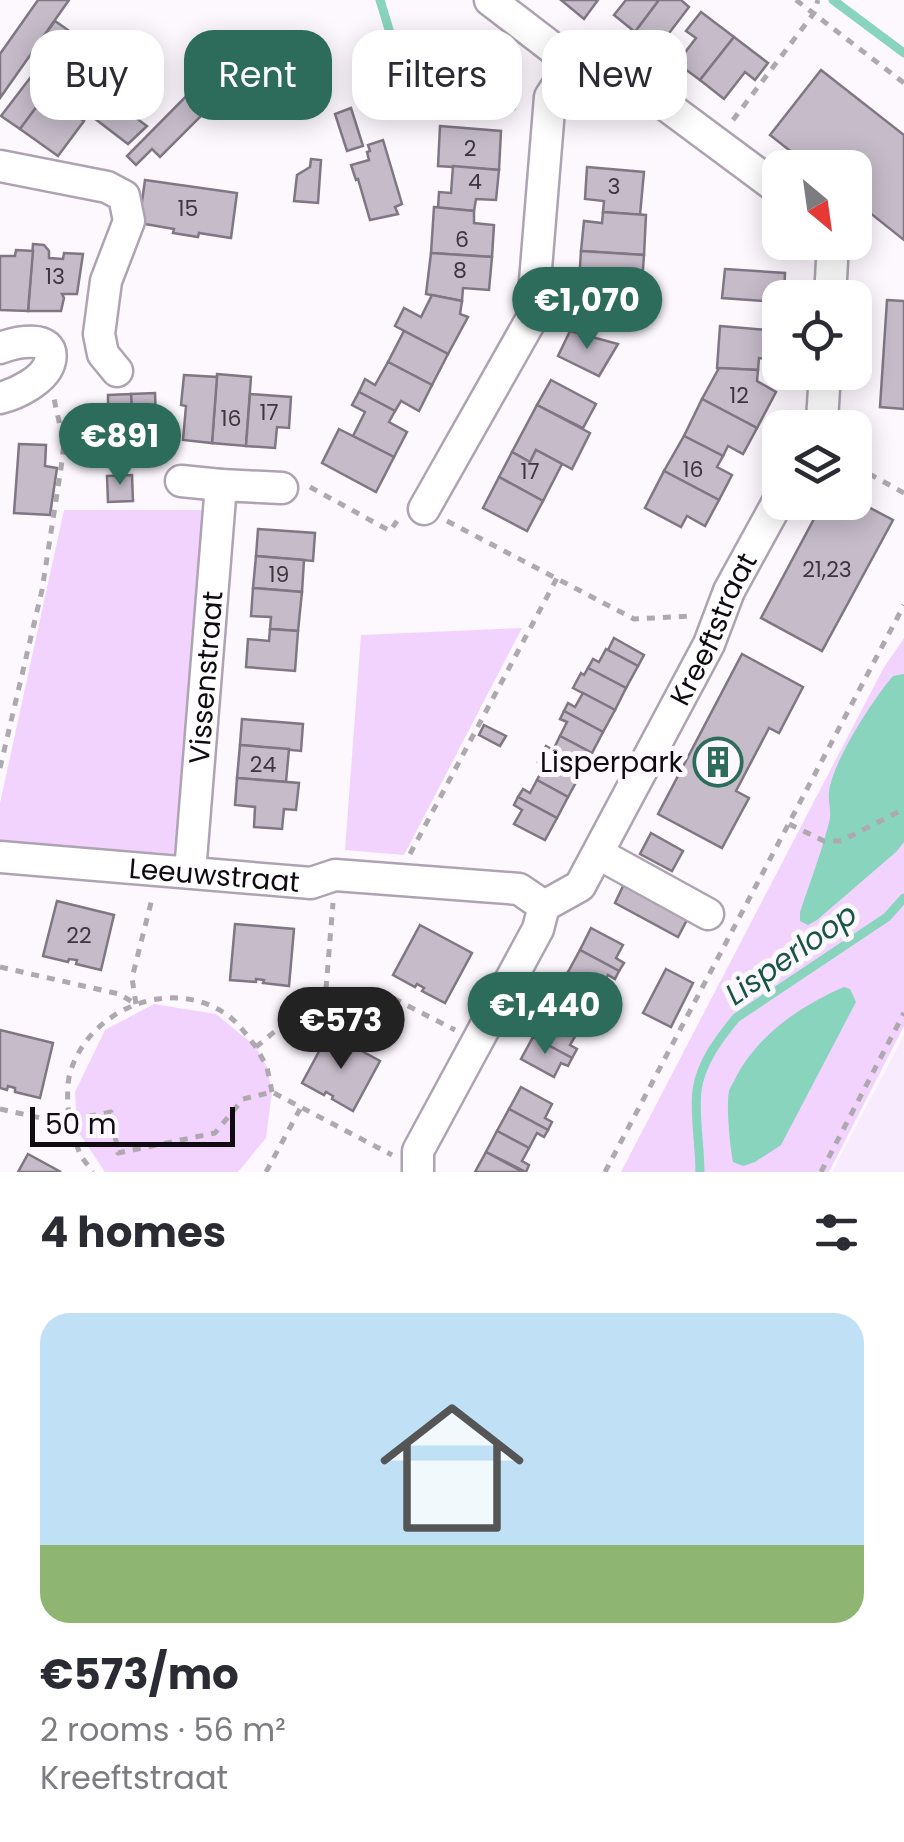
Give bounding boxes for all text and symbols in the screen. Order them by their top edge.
chip: Buy [30,30,164,120]
chip: Rent [184,30,332,120]
chip: Filters [352,30,522,120]
chip: New [542,30,687,120]
house number: 2 [464,133,476,164]
north arrow [762,150,872,260]
map controls [762,150,872,520]
house number: 4 [468,166,482,197]
house number: 3 [608,171,620,202]
house number: 15 [178,193,198,224]
house number: 6 [455,224,469,255]
house number: 8 [453,255,467,286]
house number: 13 [45,261,65,292]
pin: €1,070 [506,267,668,352]
text: €1,070 [534,277,640,322]
button: locate [762,280,872,390]
house number: 12 [729,380,749,411]
house number: 17 [259,397,279,428]
pin: €891 [61,403,179,488]
house number: 16 [220,403,242,434]
button: layers [762,410,872,520]
text: €891 [81,413,159,458]
house number: 16 [682,454,704,485]
house number: 17 [520,456,540,487]
street label: Kreeftstraat [660,546,766,712]
house number: 21,23 [802,554,852,585]
house number: 19 [269,559,289,590]
street label: Vissenstraat [179,589,232,766]
building icon: Lisperpark [692,736,744,788]
place label: Lisperpark [540,743,684,782]
house number: 24 [250,749,276,780]
street label: Leeuwstraat [127,848,301,901]
water label: Lisperloop [716,893,866,1015]
house number: 22 [66,920,92,951]
pin: €1,440 [464,972,626,1057]
text: €1,440 [490,982,600,1027]
pin: €573 [282,987,400,1072]
text: €573 [300,997,382,1042]
scale bar [30,1102,235,1146]
text: 50 m [45,1105,116,1144]
text: 4 homes [40,1203,226,1262]
icon: filters [809,1205,864,1260]
icon: home [362,1378,542,1558]
text: €573/mo [40,1645,239,1704]
text: 2 rooms · 56 m² [40,1707,286,1752]
text: Kreeftstraat [40,1755,228,1800]

